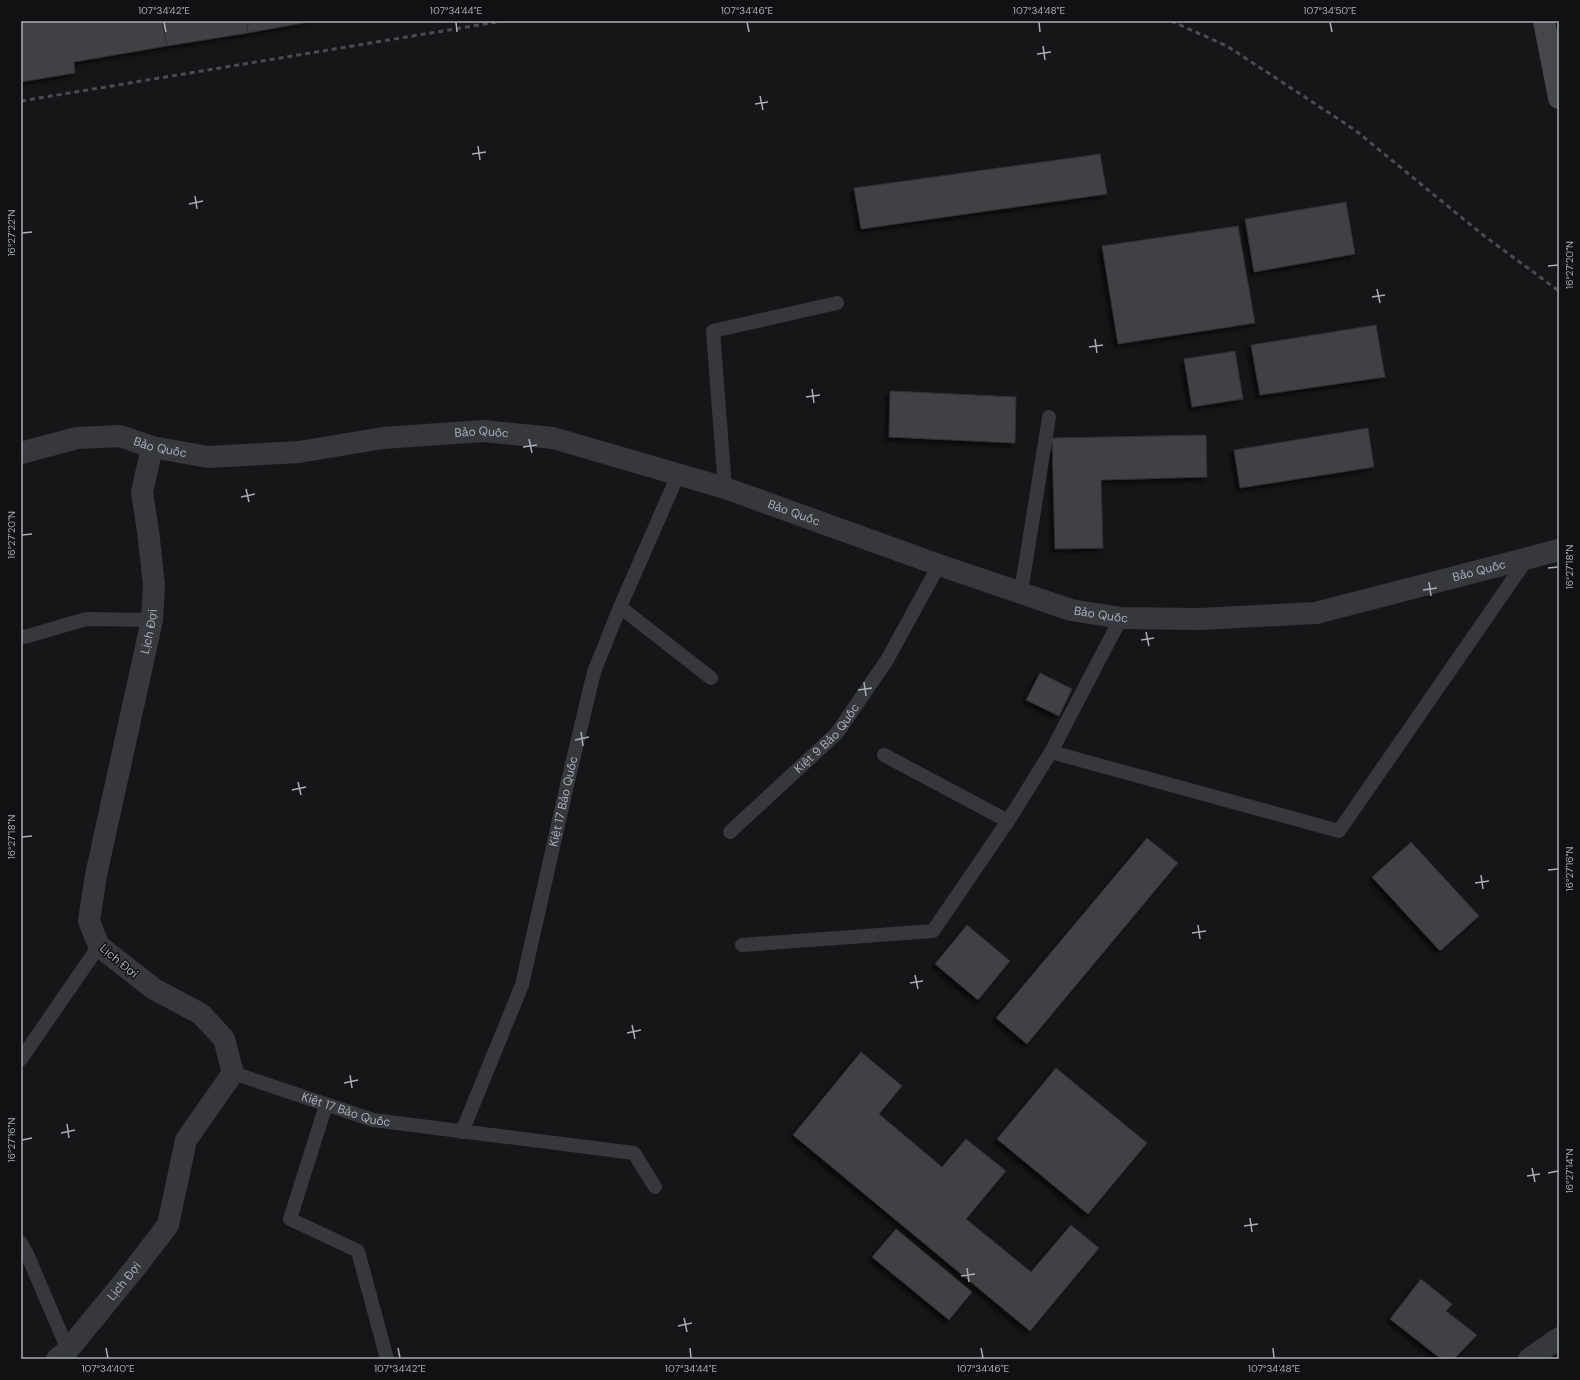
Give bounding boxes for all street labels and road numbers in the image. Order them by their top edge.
street label: Bảo Quốc [454,423,510,442]
street label: Bảo Quốc [131,433,188,461]
street label: Bảo Quốc [766,496,822,530]
street label: Bảo Quốc [1451,556,1508,585]
street label: Bảo Quốc [1073,603,1128,626]
street label: Lịch Đợi [137,609,161,655]
street label: Kiệt 9 Bảo Quốc [791,700,863,777]
street label: Kiệt 17 Bảo Quốc [545,754,582,848]
street label: Lịch Đợi [97,940,142,982]
street label: Kiệt 17 Bảo Quốc [299,1089,391,1130]
street label: Lịch Đợi [104,1259,145,1304]

